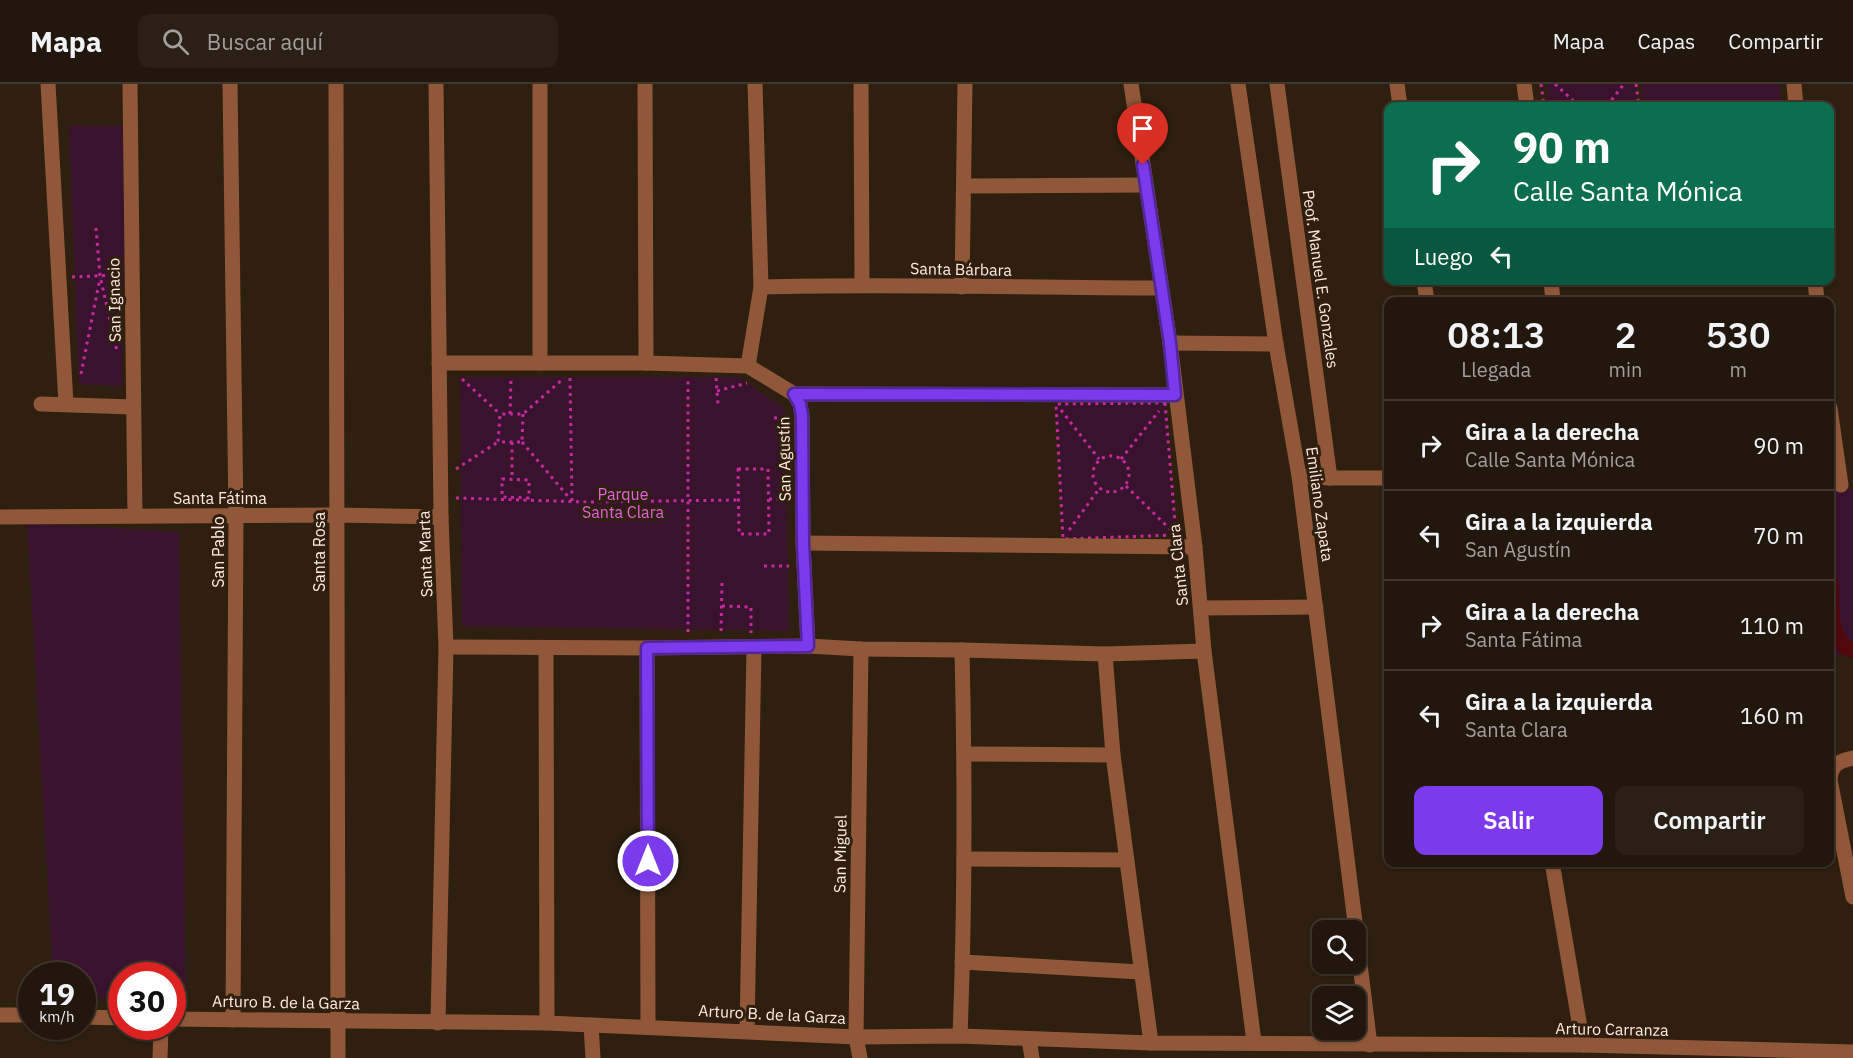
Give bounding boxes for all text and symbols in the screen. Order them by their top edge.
search box [138,14,558,68]
text: Mapa [30,23,102,60]
icon: search [159,25,192,58]
text: Buscar aquí [207,27,323,56]
text: Mapa [1553,27,1604,55]
text: Capas [1637,27,1695,55]
text: Compartir [1728,27,1823,55]
pin [1117,103,1168,165]
icon: arrive [1126,112,1159,145]
text: 90 m [1513,120,1611,175]
icon: right [1414,126,1492,204]
text: Calle Santa Mónica [1513,173,1743,208]
street label: Peof. Manuel E. Gonzales [1299,188,1343,370]
icon: left [1485,240,1518,273]
text: Luego [1414,242,1473,271]
street label: San Ignacio [103,258,125,342]
street label: Santa Bárbara [910,258,1013,280]
text: 08:13 [1447,311,1545,358]
text: 2 [1615,311,1636,358]
text: 530 [1706,311,1771,358]
text: Llegada [1461,356,1531,383]
text: min [1609,356,1642,383]
text: m [1729,356,1747,383]
street label: San Agustín [773,416,795,502]
text: Gira a la derecha [1465,417,1639,446]
icon: right [1414,429,1447,462]
text: 90 m [1753,431,1804,460]
street label: Emiliano Zapata [1302,445,1338,563]
text: Calle Santa Mónica [1465,446,1635,473]
park label: Parque Santa Clara [582,484,664,522]
street label: Santa Fátima [173,488,267,508]
text: Gira a la izquierda [1465,507,1653,536]
street label: Santa Marta [413,510,437,598]
street label: Santa Rosa [309,511,329,592]
street label: San Pablo [208,516,228,588]
icon: left [1414,519,1447,552]
text: 70 m [1753,521,1804,550]
street label: Santa Clara [1164,523,1192,607]
text: San Agustín [1465,536,1571,563]
text: Gira a la derecha [1465,597,1639,626]
icon: right [1414,609,1447,642]
text: 110 m [1740,611,1804,640]
text: Santa Fátima [1465,626,1582,653]
text: Gira a la izquierda [1465,687,1653,716]
icon: left [1414,699,1447,732]
text: 160 m [1740,701,1804,730]
text: Santa Clara [1465,716,1568,743]
button: Salir [1414,786,1603,855]
button: Compartir [1615,786,1804,855]
street label: San Miguel [829,815,851,893]
position arrow [616,829,680,893]
map controls [1312,920,1366,1040]
button: search [1312,920,1366,974]
speed limit sign: 30 [108,962,186,1040]
text: 19 [39,974,75,1013]
button: layers [1312,986,1366,1040]
street label: Arturo B. de la Garza [212,991,361,1013]
street label: Arturo B. de la Garza [698,1000,847,1028]
text: km/h [39,1007,75,1026]
street label: Arturo Carranza [1555,1018,1669,1040]

